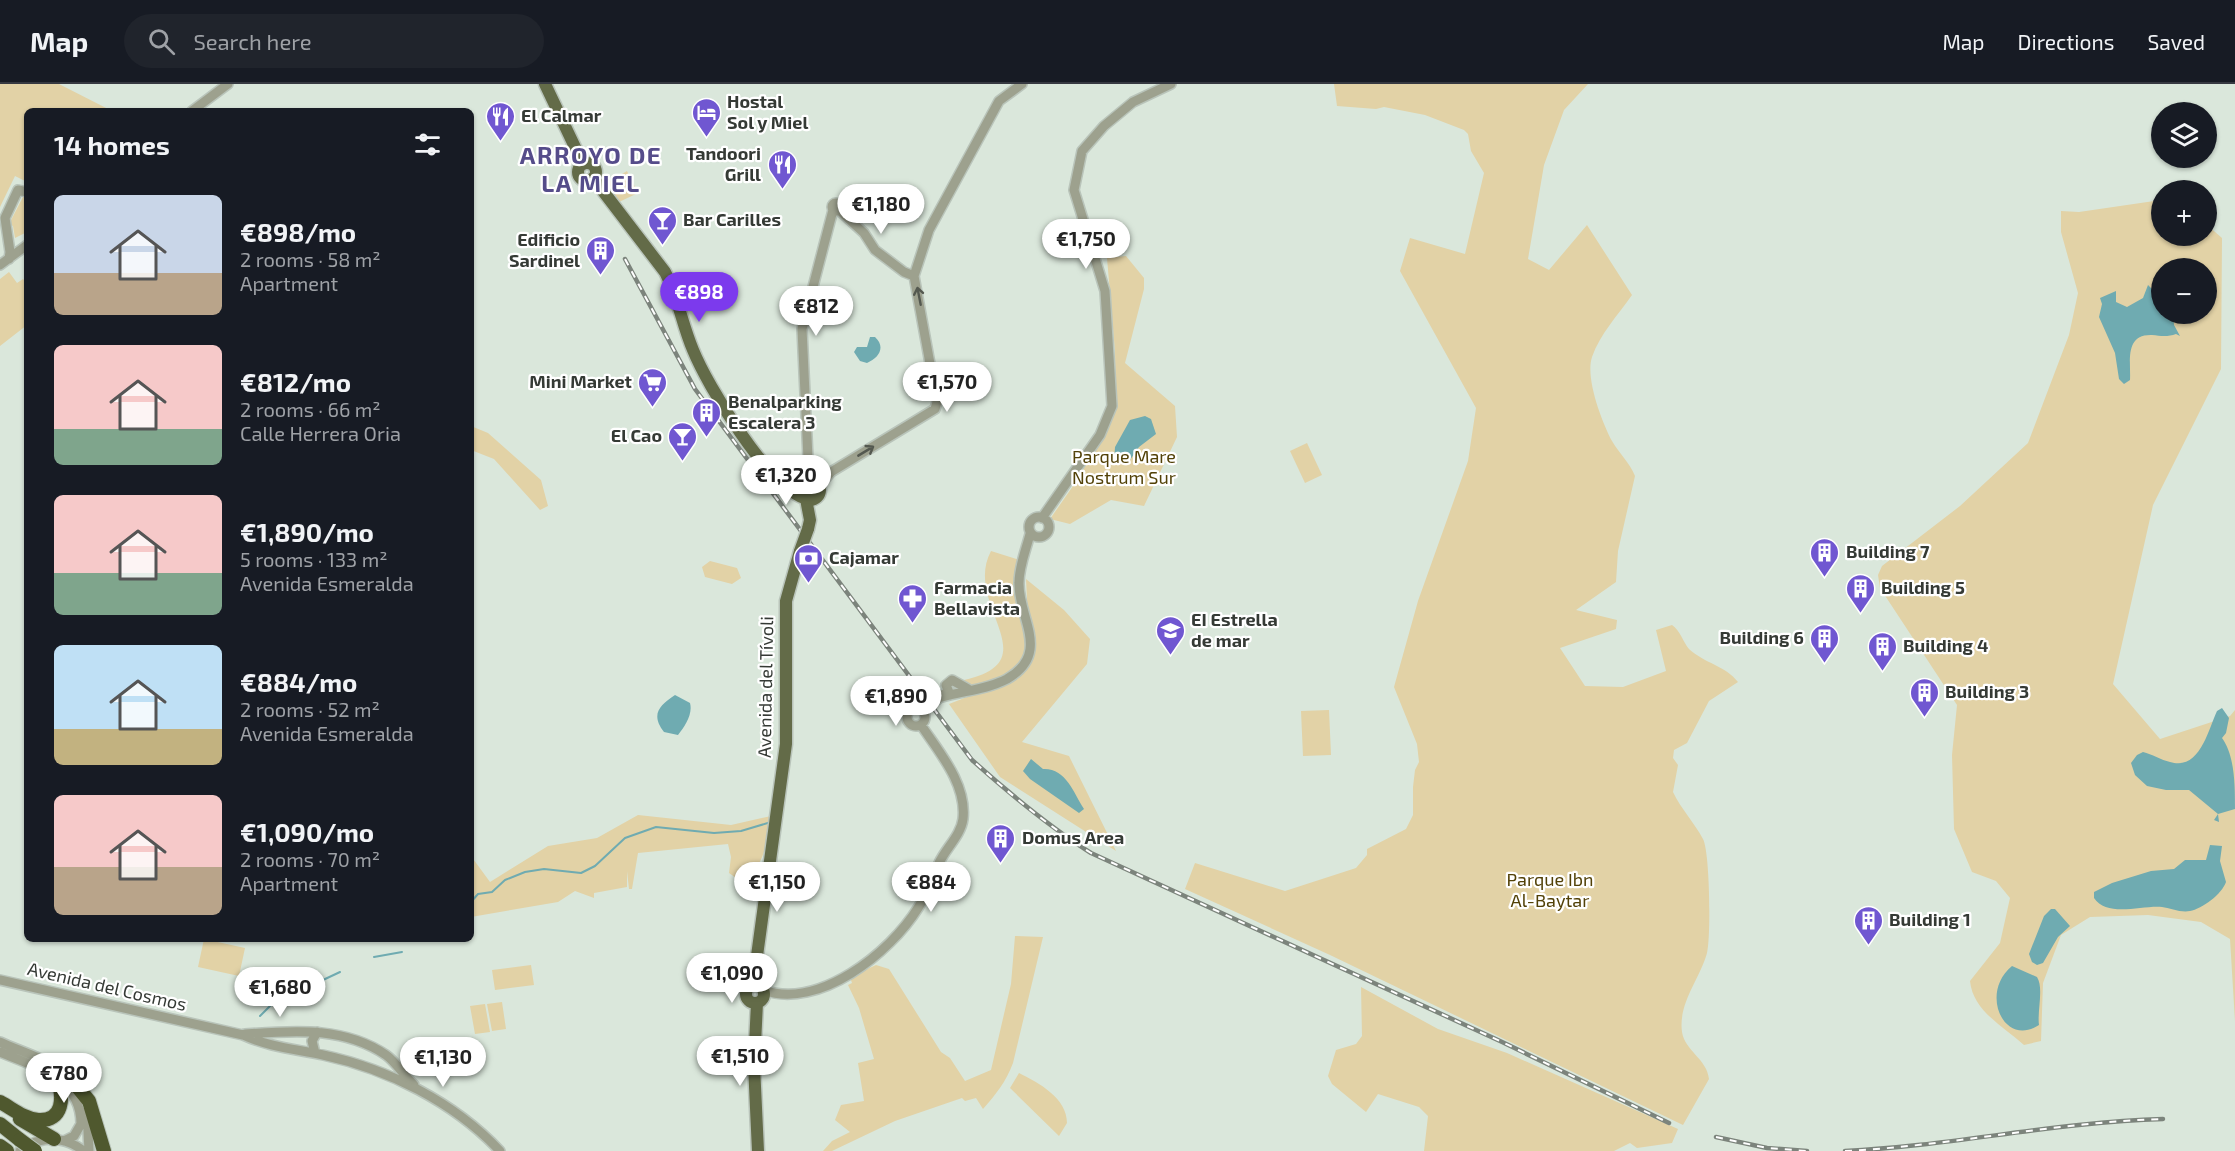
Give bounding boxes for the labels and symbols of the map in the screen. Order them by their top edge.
place label: Hostal Sol y Miel [727,90,808,133]
hotel icon: Hostal Sol y Miel [690,96,722,138]
restaurant icon: El Calmar [484,100,516,142]
place label: El Calmar [521,104,602,126]
district label: ARROYO DE LA MIEL [520,140,662,197]
place label: Tandoori Grill [686,142,761,185]
restaurant icon: Tandoori Grill [766,148,798,190]
pin: €1,180 [832,184,930,235]
bar icon: Bar Carilles [646,204,678,246]
place label: Bar Carilles [683,208,781,230]
pin: €1,750 [1037,219,1135,270]
place label: Edificio Sardinel [509,228,580,271]
building icon: Edificio Sardinel [585,234,617,276]
pin: €898 [663,272,735,323]
pin: €812 [780,286,852,337]
one-way arrow [913,287,924,307]
pin: €1,570 [898,362,996,413]
supermarket icon: Mini Market [637,366,669,408]
place label: Mini Market [529,370,633,392]
place label: Benalparking Escalera 3 [728,390,842,433]
building icon: Benalparking Escalera 3 [691,396,723,438]
bar icon: El Cao [667,420,699,462]
place label: El Cao [611,424,662,446]
one-way arrow [857,444,874,456]
park label: Parque Mare Nostrum Sur [1072,445,1176,488]
pin: €1,320 [737,455,835,506]
building icon: Building 7 [1809,536,1841,578]
place label: Building 7 [1846,540,1930,562]
bank icon: Cajamar [792,542,824,584]
place label: Cajamar [829,546,899,568]
building icon: Building 5 [1844,572,1876,614]
place label: Farmacia Bellavista [934,576,1020,619]
place label: Building 5 [1881,576,1965,598]
pharmacy icon: Farmacia Bellavista [897,582,929,624]
place label: EI Estrella de mar [1191,608,1278,651]
school or university icon: EI Estrella de mar [1154,614,1186,656]
street label: Avenida del Tívoli [753,616,777,758]
building icon: Building 6 [1809,622,1841,664]
place label: Building 6 [1719,626,1804,648]
building icon: Building 4 [1866,630,1898,672]
place label: Building 4 [1903,634,1988,656]
pin: €1,890 [847,676,945,727]
building icon: Building 3 [1908,676,1940,718]
place label: Building 3 [1945,680,2029,702]
building icon: Domus Area [985,822,1017,864]
place label: Domus Area [1022,826,1124,848]
pin: €1,150 [728,862,826,913]
pin: €884 [895,862,967,913]
park label: Parque Ibn Al-Baytar [1506,868,1594,911]
building icon: Building 1 [1852,904,1884,946]
place label: Building 1 [1889,908,1971,930]
pin: €1,090 [683,953,781,1004]
street label: Avenida del Cosmos [25,957,189,1015]
pin: €1,680 [231,967,329,1018]
pin: €1,510 [691,1036,789,1087]
pin: €1,130 [394,1037,492,1088]
pin: €780 [28,1053,100,1104]

